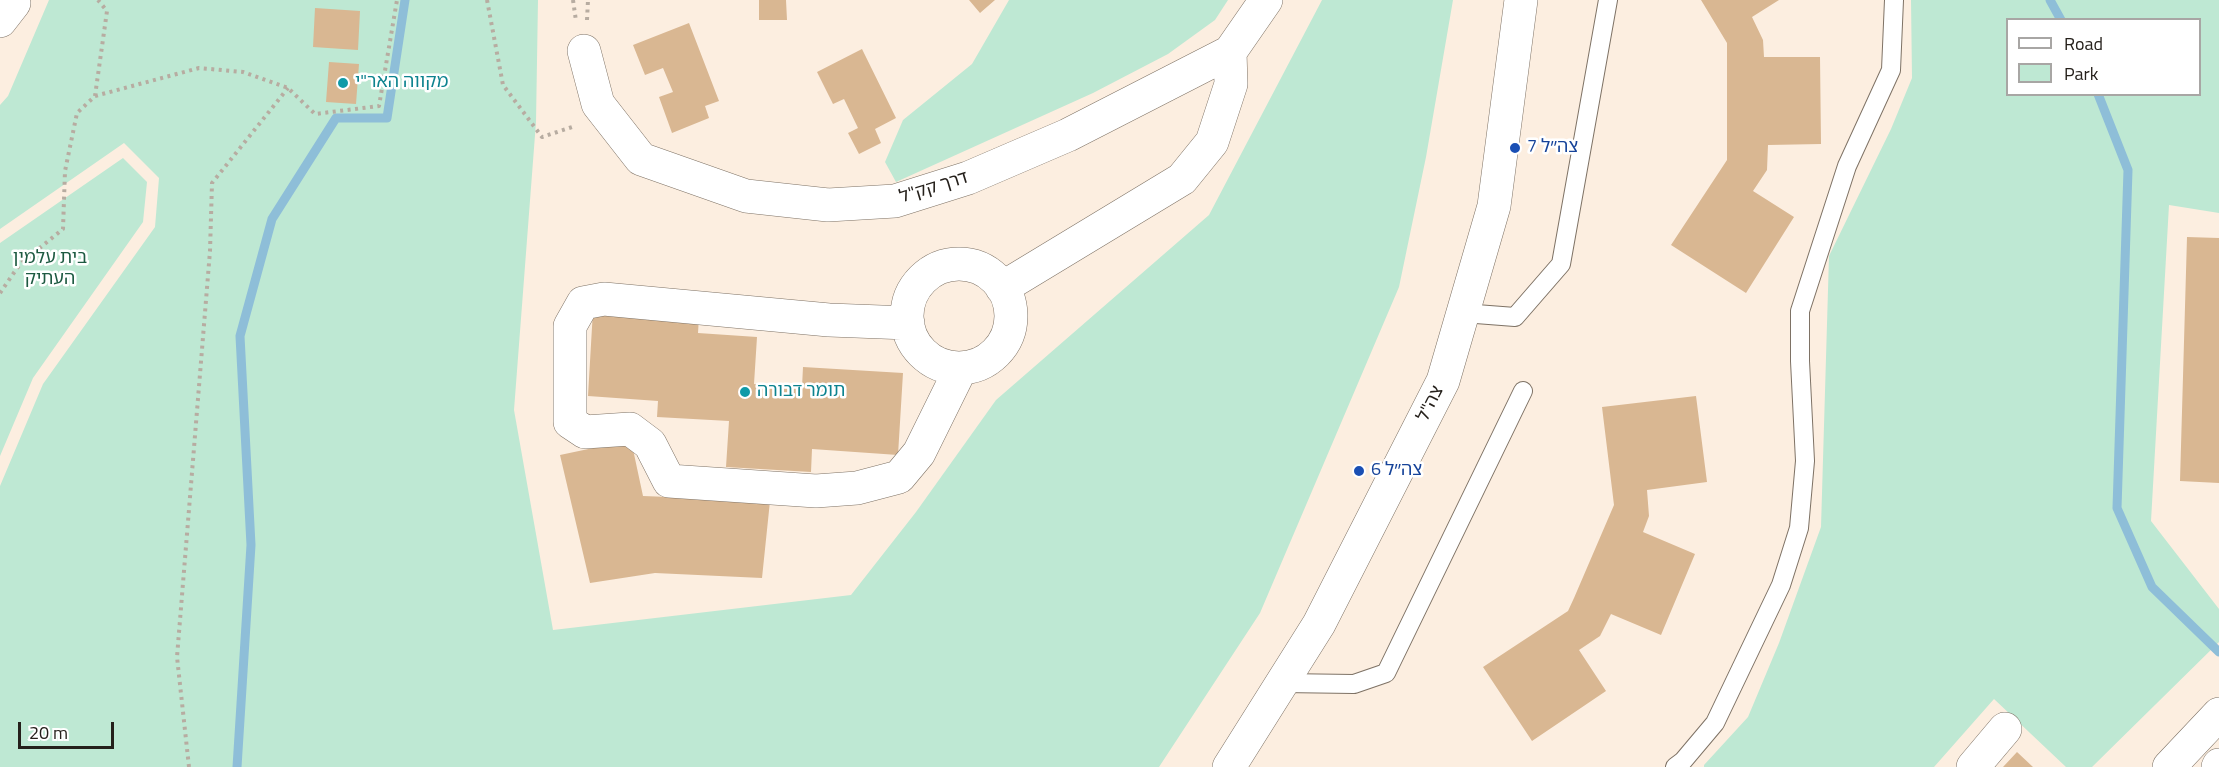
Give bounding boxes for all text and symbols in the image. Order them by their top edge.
legend [2006,18,2201,96]
text: Road [2064,30,2103,57]
text: Park [2064,60,2098,87]
place label: מקווה האר"י [355,72,448,94]
marker: מקווה האר"י [336,76,350,90]
place label: צה״ל 7 [1527,137,1578,159]
marker: צה״ל 7 [1508,141,1522,155]
street label: דרך קק"ל [897,167,971,209]
park label: בית עלמין העתיק [13,248,87,290]
place label: תומר דבורה [757,381,845,403]
street label: צה"ל [1413,382,1449,426]
marker: תומר דבורה [738,385,752,399]
place label: צה״ל 6 [1371,460,1422,482]
marker: צה״ל 6 [1352,464,1366,478]
scale bar [21,710,117,748]
text: 20 m [29,719,68,746]

